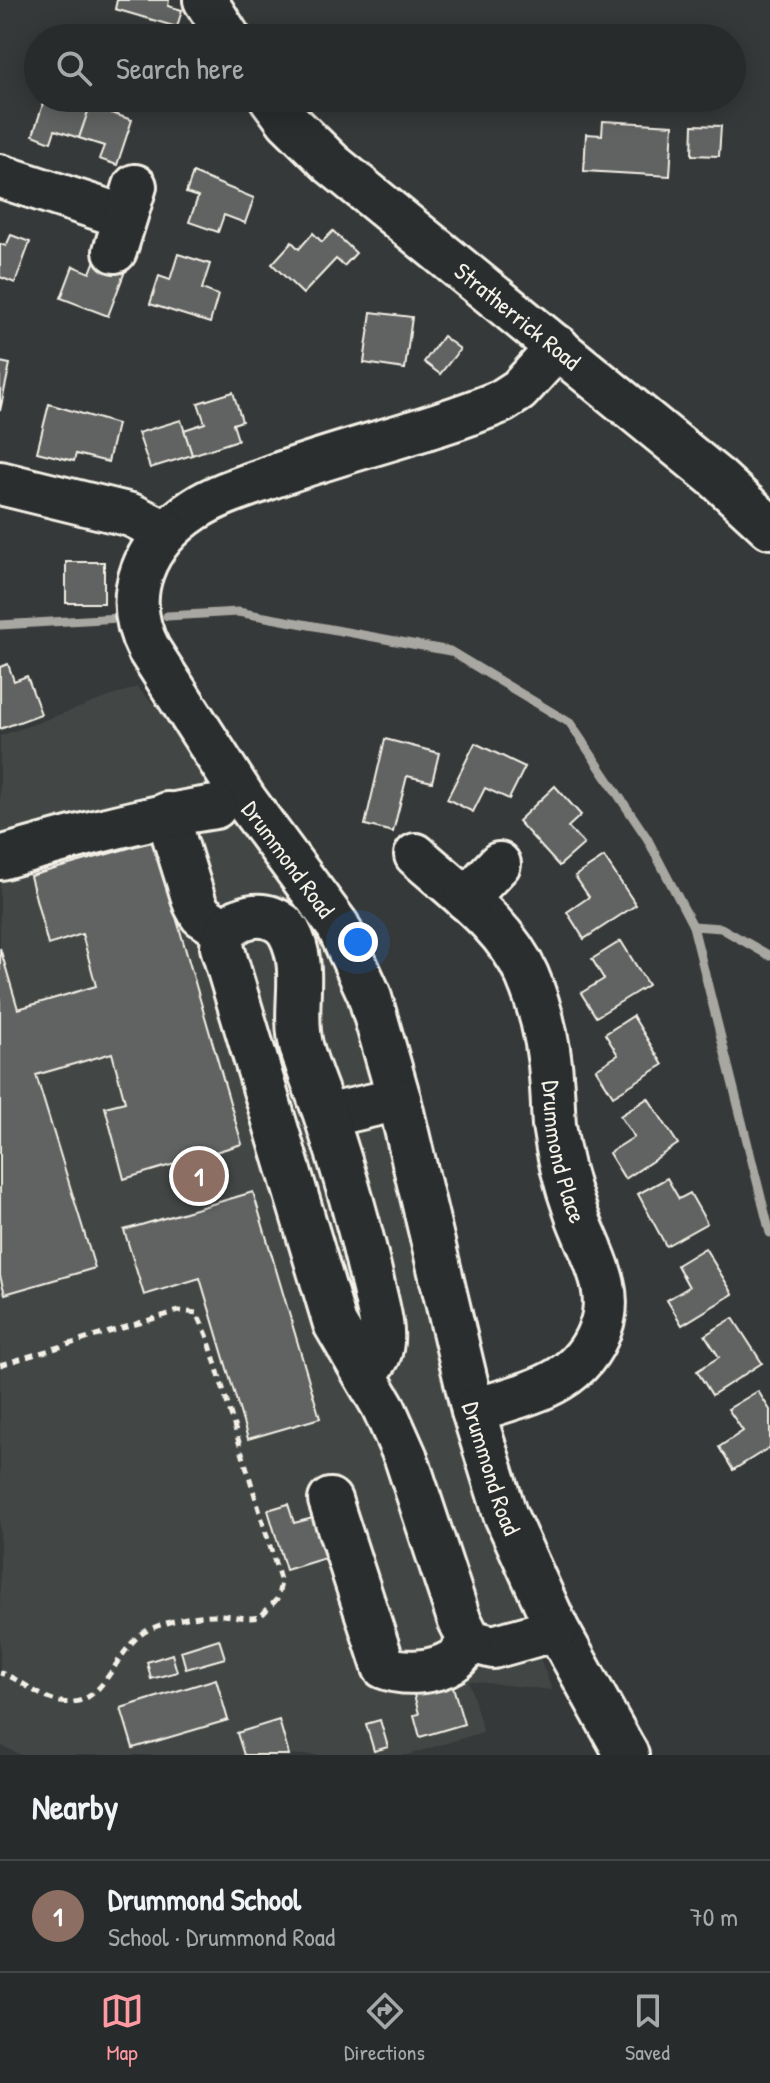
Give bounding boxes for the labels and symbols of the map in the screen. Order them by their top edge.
street label: Stratherrick Road [448,255,588,377]
street label: Drummond Road [235,794,342,924]
your location [338,922,378,962]
street label: Drummond Place [536,1080,594,1228]
pin: 1 [173,1146,225,1206]
street label: Drummond Road [455,1399,528,1540]

